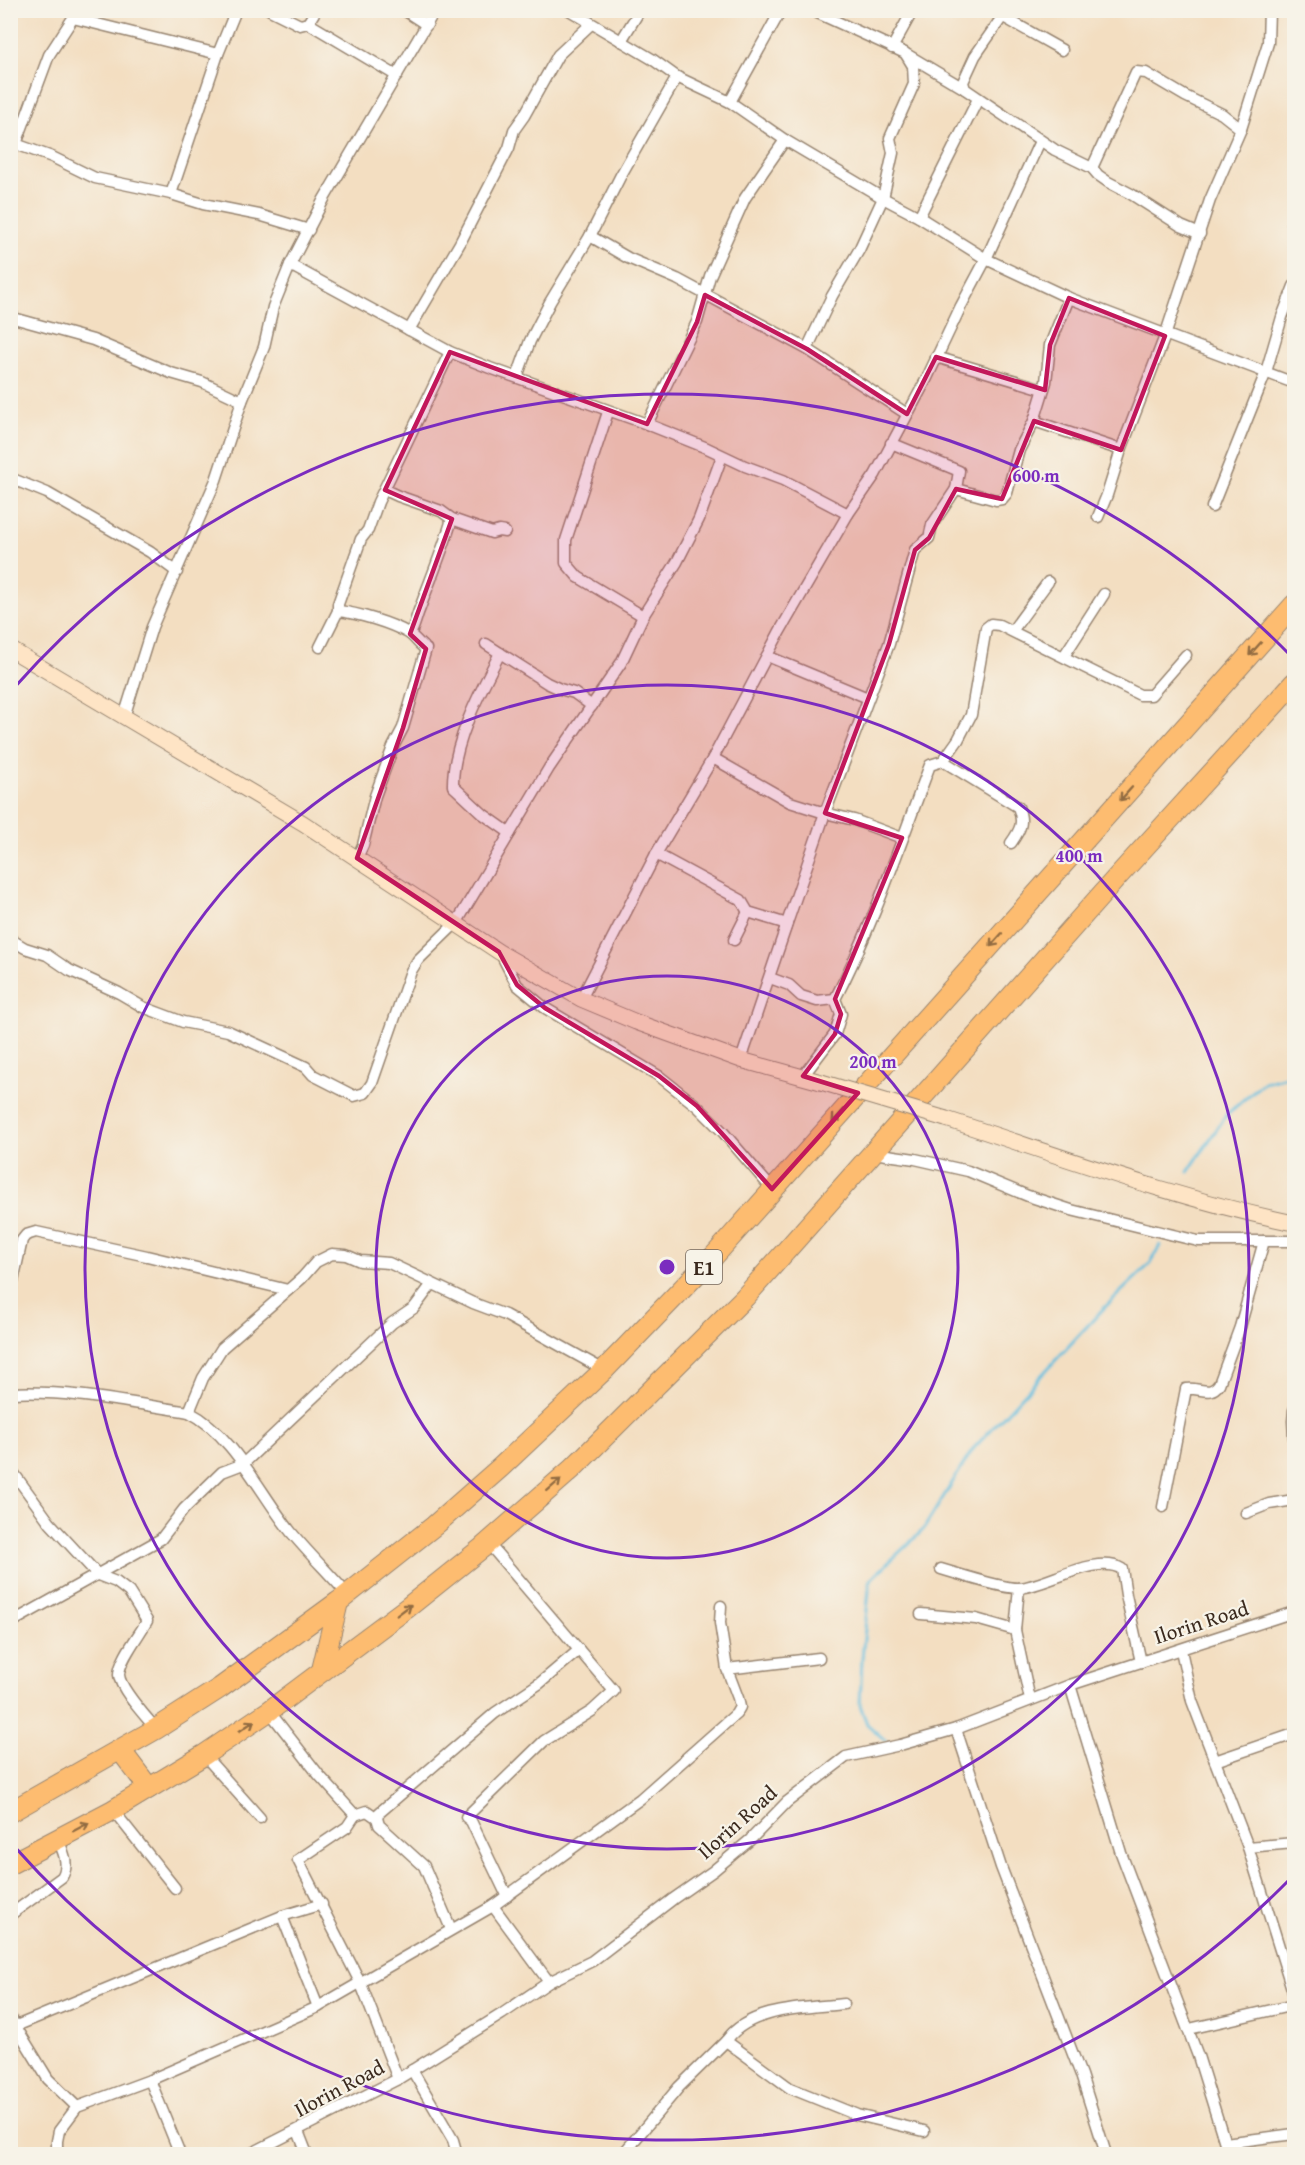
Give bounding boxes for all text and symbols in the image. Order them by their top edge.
text: 600 m [1012,462,1060,489]
one-way arrow [1249,641,1262,657]
one-way arrow [1119,786,1133,801]
text: 400 m [1055,842,1103,869]
one-way arrow [989,932,1003,947]
text: 200 m [849,1048,897,1075]
one-way arrow [831,1108,845,1123]
road number: E1 [686,1250,722,1284]
centre of rings [657,1257,677,1277]
one-way arrow [546,1478,561,1492]
street label: Ilorin Road [1150,1592,1253,1652]
one-way arrow [396,1603,412,1616]
one-way arrow [239,1719,256,1732]
street label: Ilorin Road [690,1777,784,1866]
one-way arrow [71,1821,89,1832]
street label: Ilorin Road [288,2051,390,2125]

